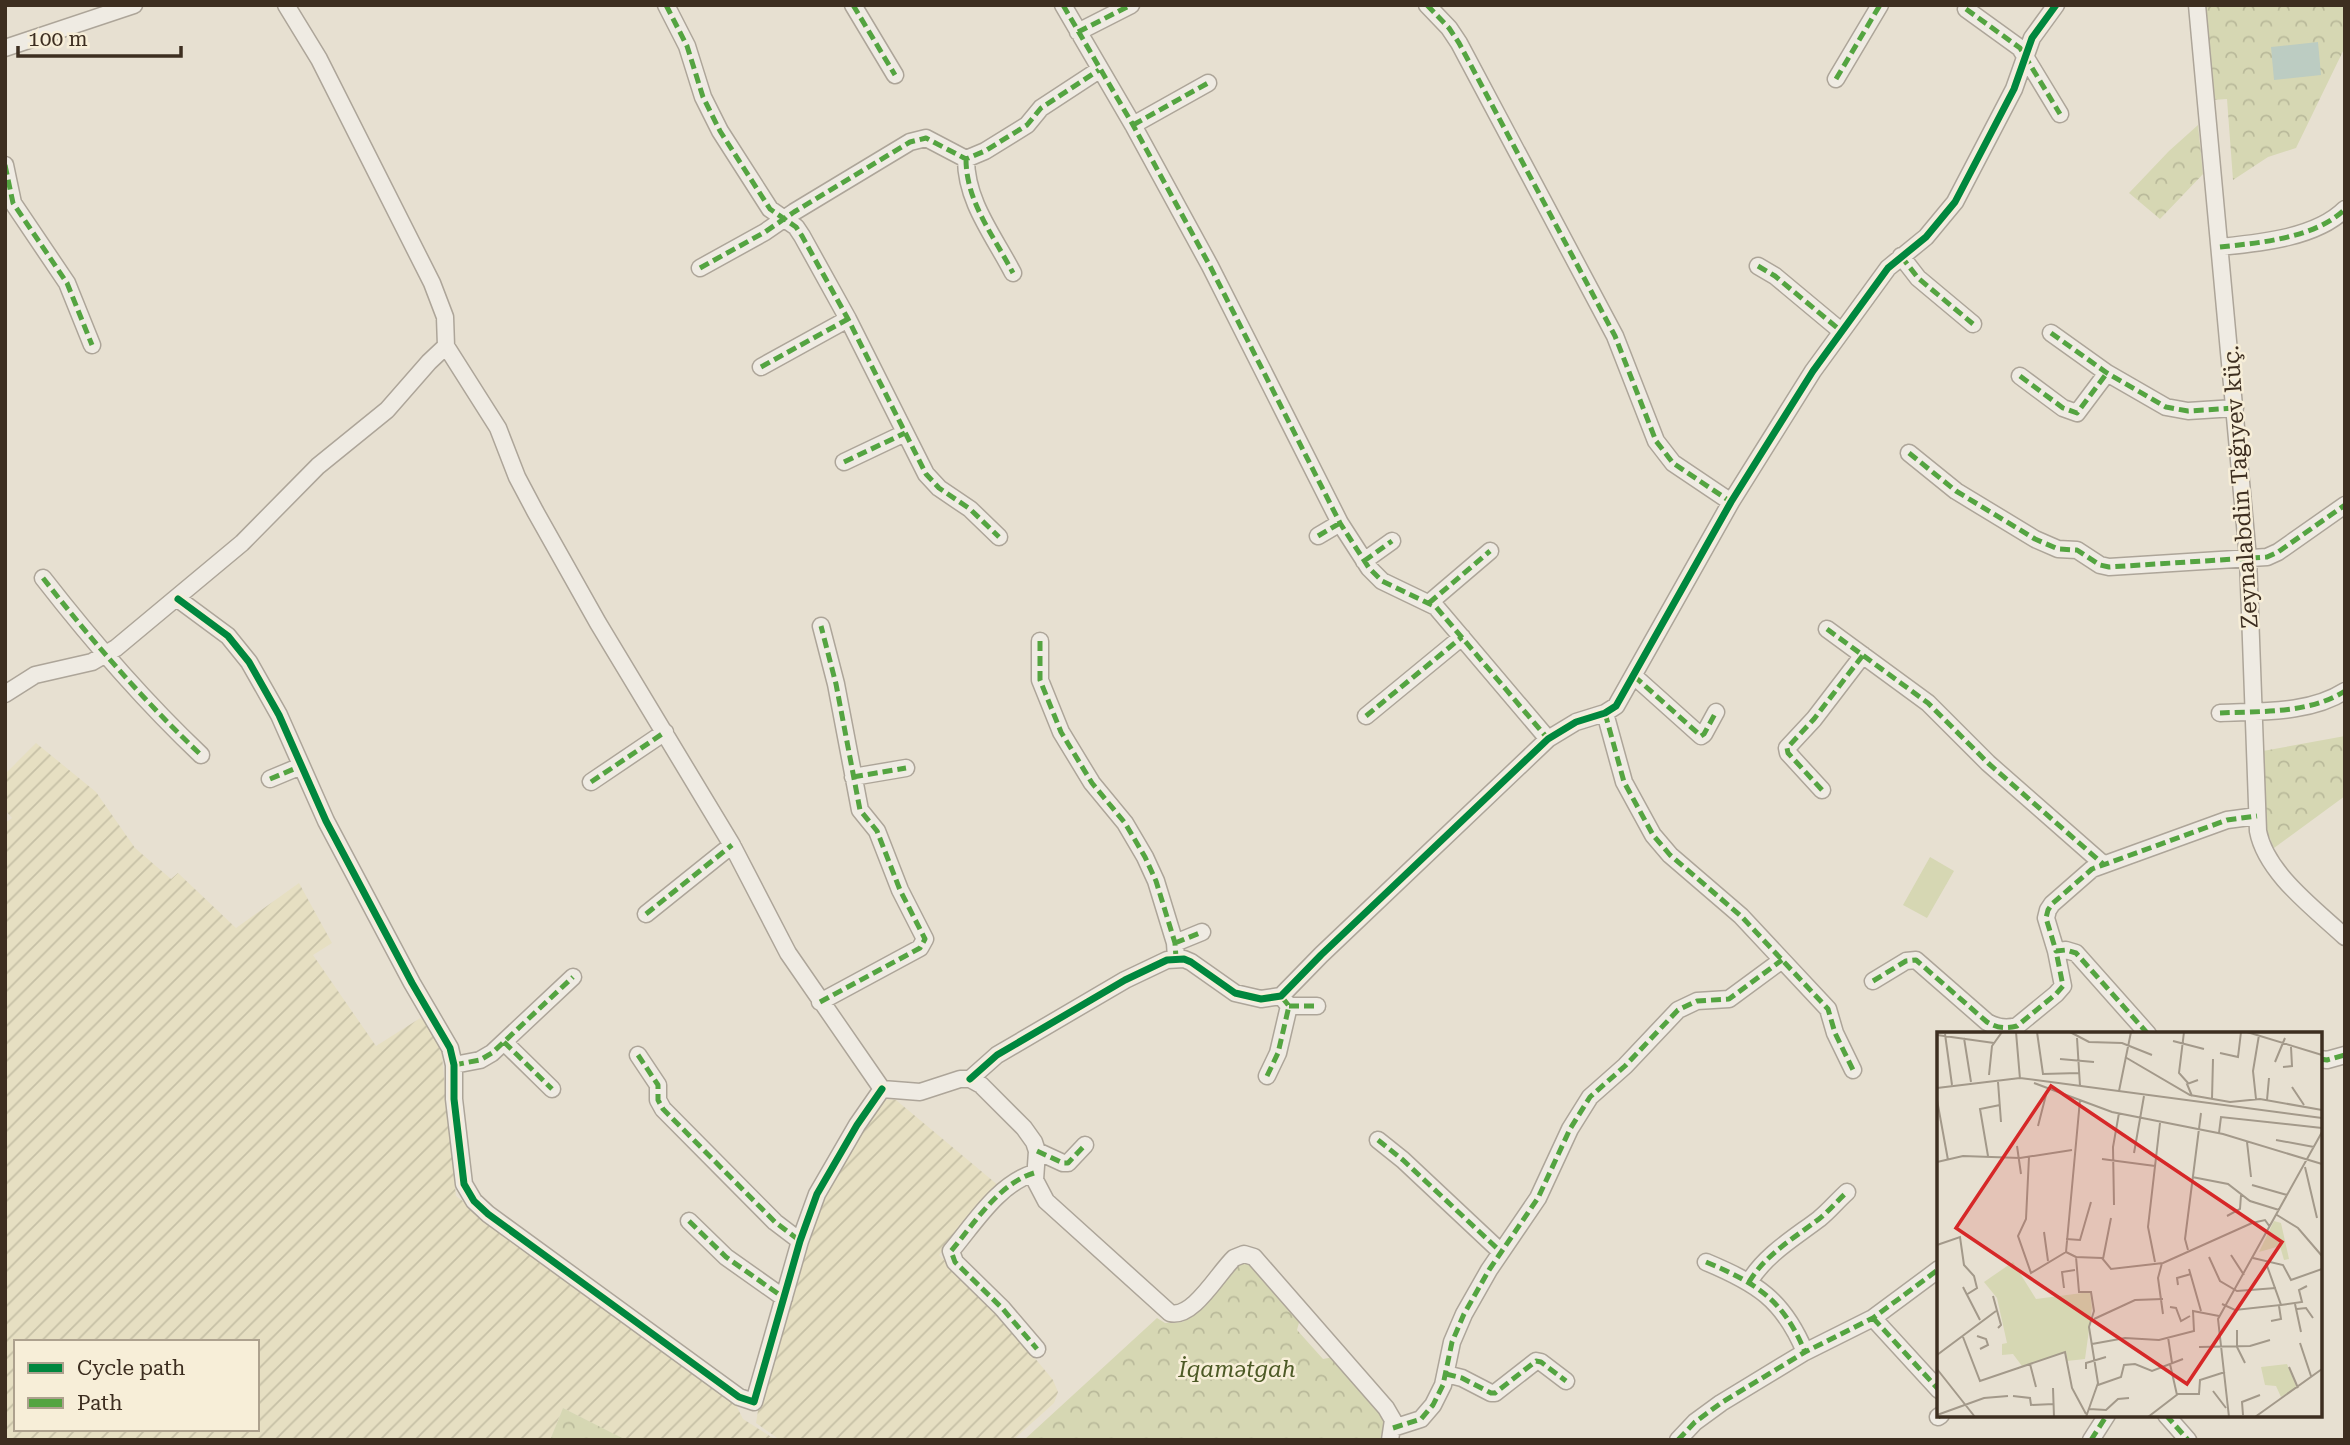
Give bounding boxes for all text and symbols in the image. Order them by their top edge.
scale bar [18,14,180,58]
text: 100 m [28,27,88,51]
street label: Zeynalabdin Tağıyev küç. [2217,345,2264,629]
inset map [1937,1032,2322,1417]
legend [14,1340,259,1431]
text: Cycle path [77,1356,186,1380]
park label: İqamətgah [1177,1356,1296,1383]
text: Path [77,1391,123,1415]

